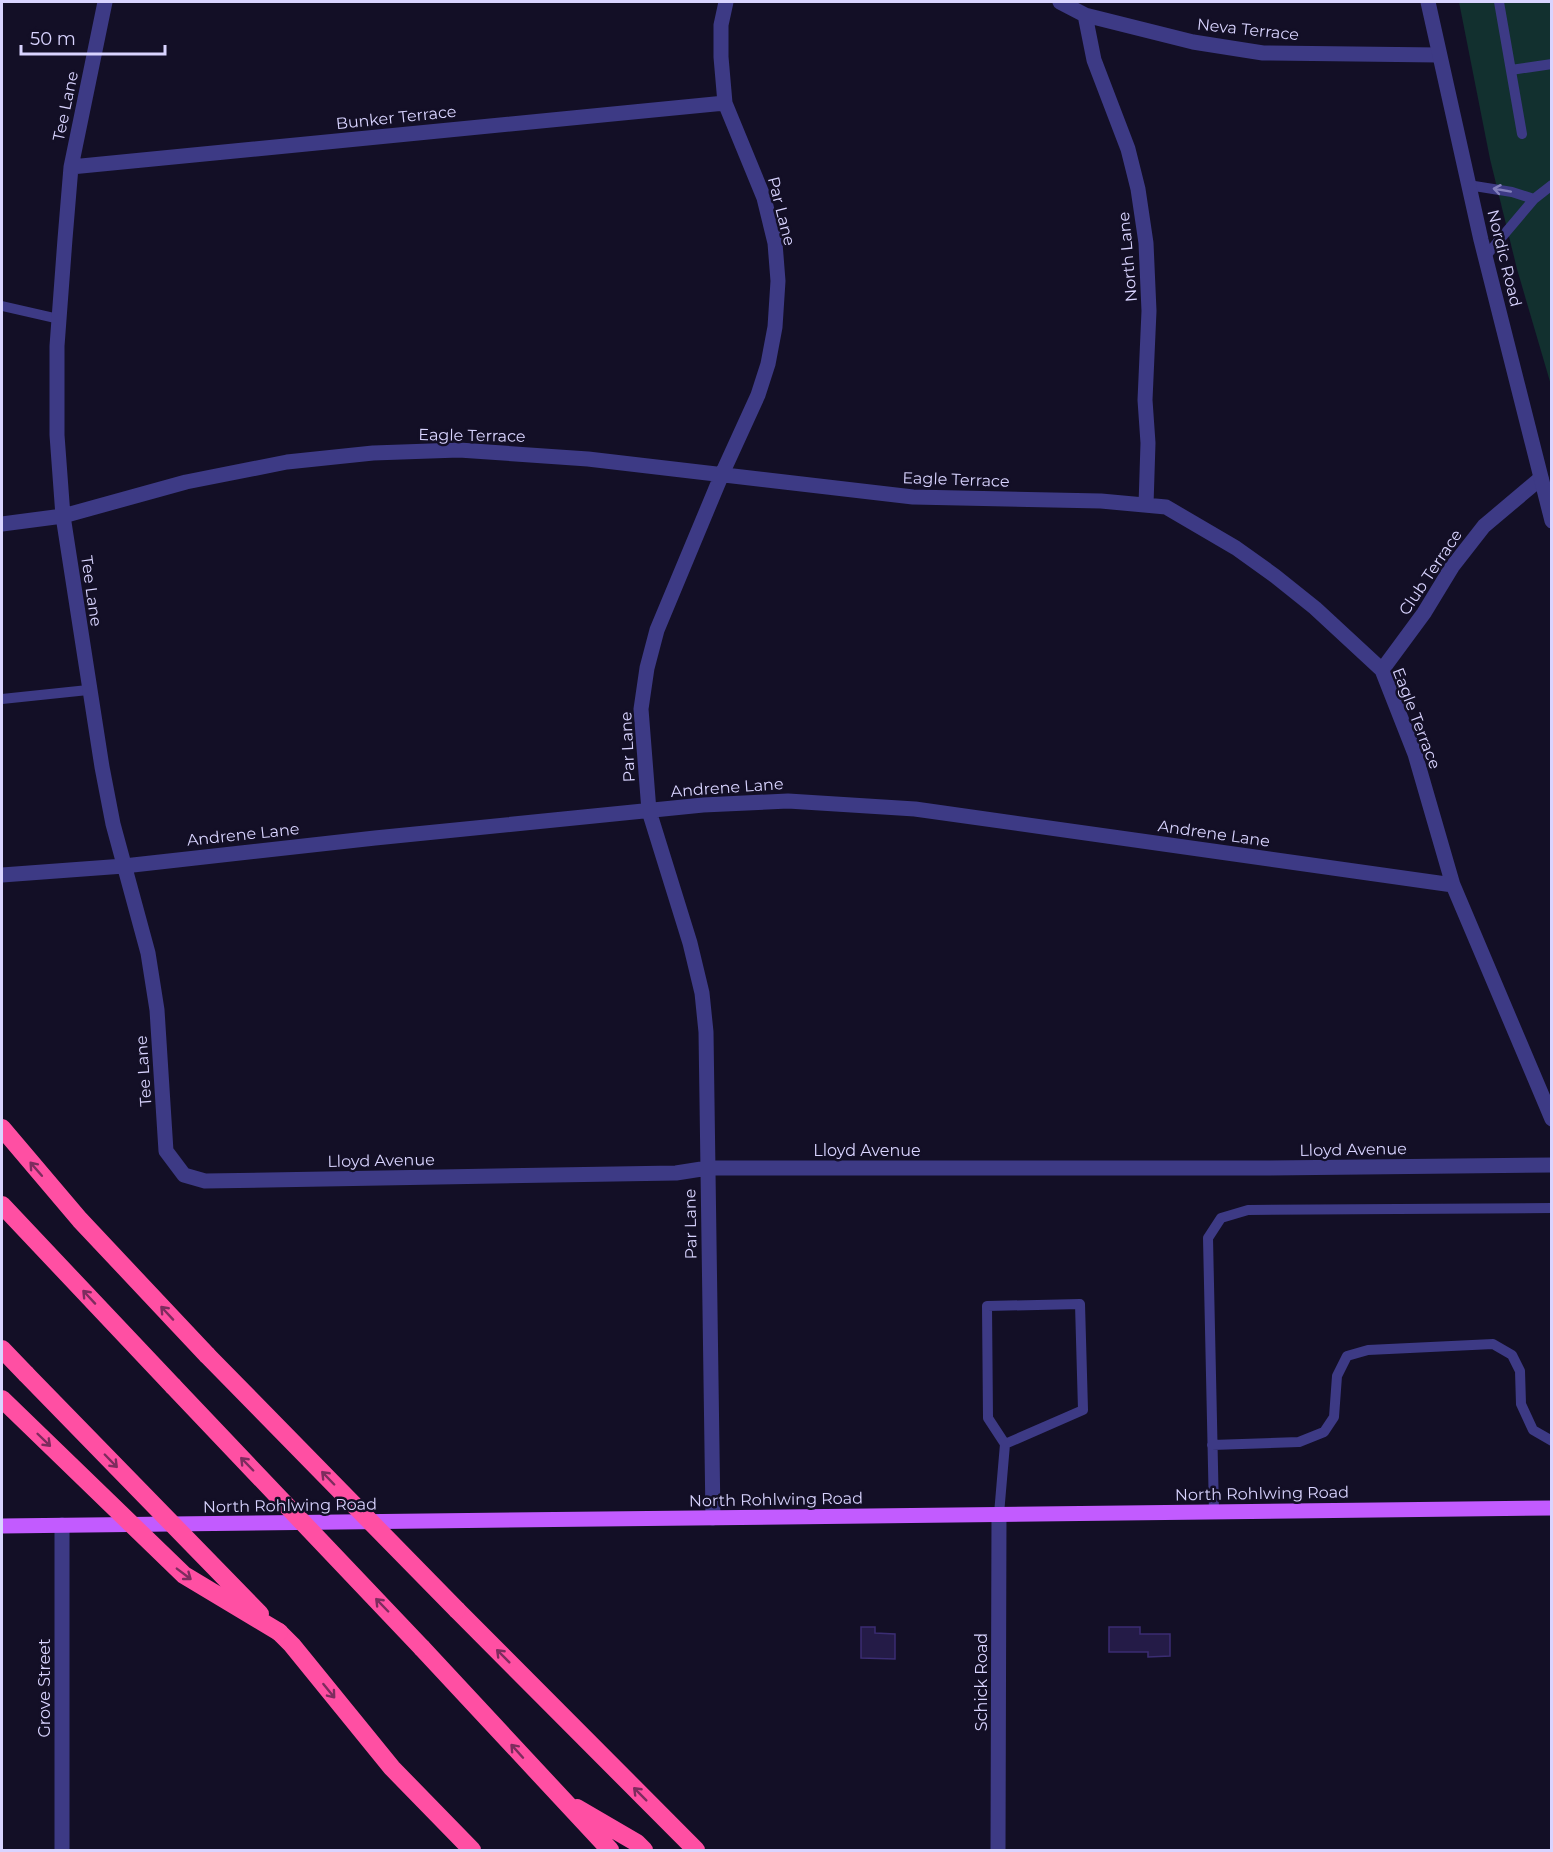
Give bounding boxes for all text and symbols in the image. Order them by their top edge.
street label: Neva Terrace [1196,15,1300,44]
scale bar [21,18,165,56]
text: 50 m [30,28,76,50]
street label: Tee Lane [49,69,82,143]
street label: Bunker Terrace [335,102,457,133]
street label: Par Lane [764,175,799,248]
one-way arrow [1492,185,1512,196]
street label: Nordic Road [1483,208,1526,309]
street label: North Lane [1114,211,1141,303]
street label: Eagle Terrace [418,425,526,446]
street label: Eagle Terrace [902,468,1010,491]
street label: Club Terrace [1395,526,1466,619]
street label: Tee Lane [77,555,106,628]
street label: Eagle Terrace [1388,665,1445,772]
street label: Par Lane [616,711,639,783]
street label: Andrene Lane [670,774,784,801]
street label: Andrene Lane [1157,816,1271,851]
street label: Andrene Lane [186,819,300,850]
street label: Tee Lane [132,1035,155,1107]
street label: Lloyd Avenue [1299,1139,1407,1160]
street label: Lloyd Avenue [813,1141,921,1160]
street label: Lloyd Avenue [327,1150,435,1171]
one-way arrow [29,1162,43,1177]
street label: Par Lane [680,1189,701,1259]
one-way arrow [82,1290,97,1305]
one-way arrow [160,1305,175,1320]
one-way arrow [36,1432,51,1447]
one-way arrow [104,1454,118,1469]
one-way arrow [240,1457,254,1472]
one-way arrow [320,1470,335,1485]
street label: North Rohlwing Road [1175,1482,1349,1505]
street label: North Rohlwing Road [689,1488,863,1511]
street label: North Rohlwing Road [203,1494,377,1517]
one-way arrow [176,1568,192,1581]
one-way arrow [374,1598,389,1613]
street label: Schick Road [972,1633,991,1731]
street label: Grove Street [35,1638,54,1738]
one-way arrow [495,1648,510,1663]
one-way arrow [323,1683,336,1699]
one-way arrow [509,1744,524,1759]
one-way arrow [633,1786,648,1801]

